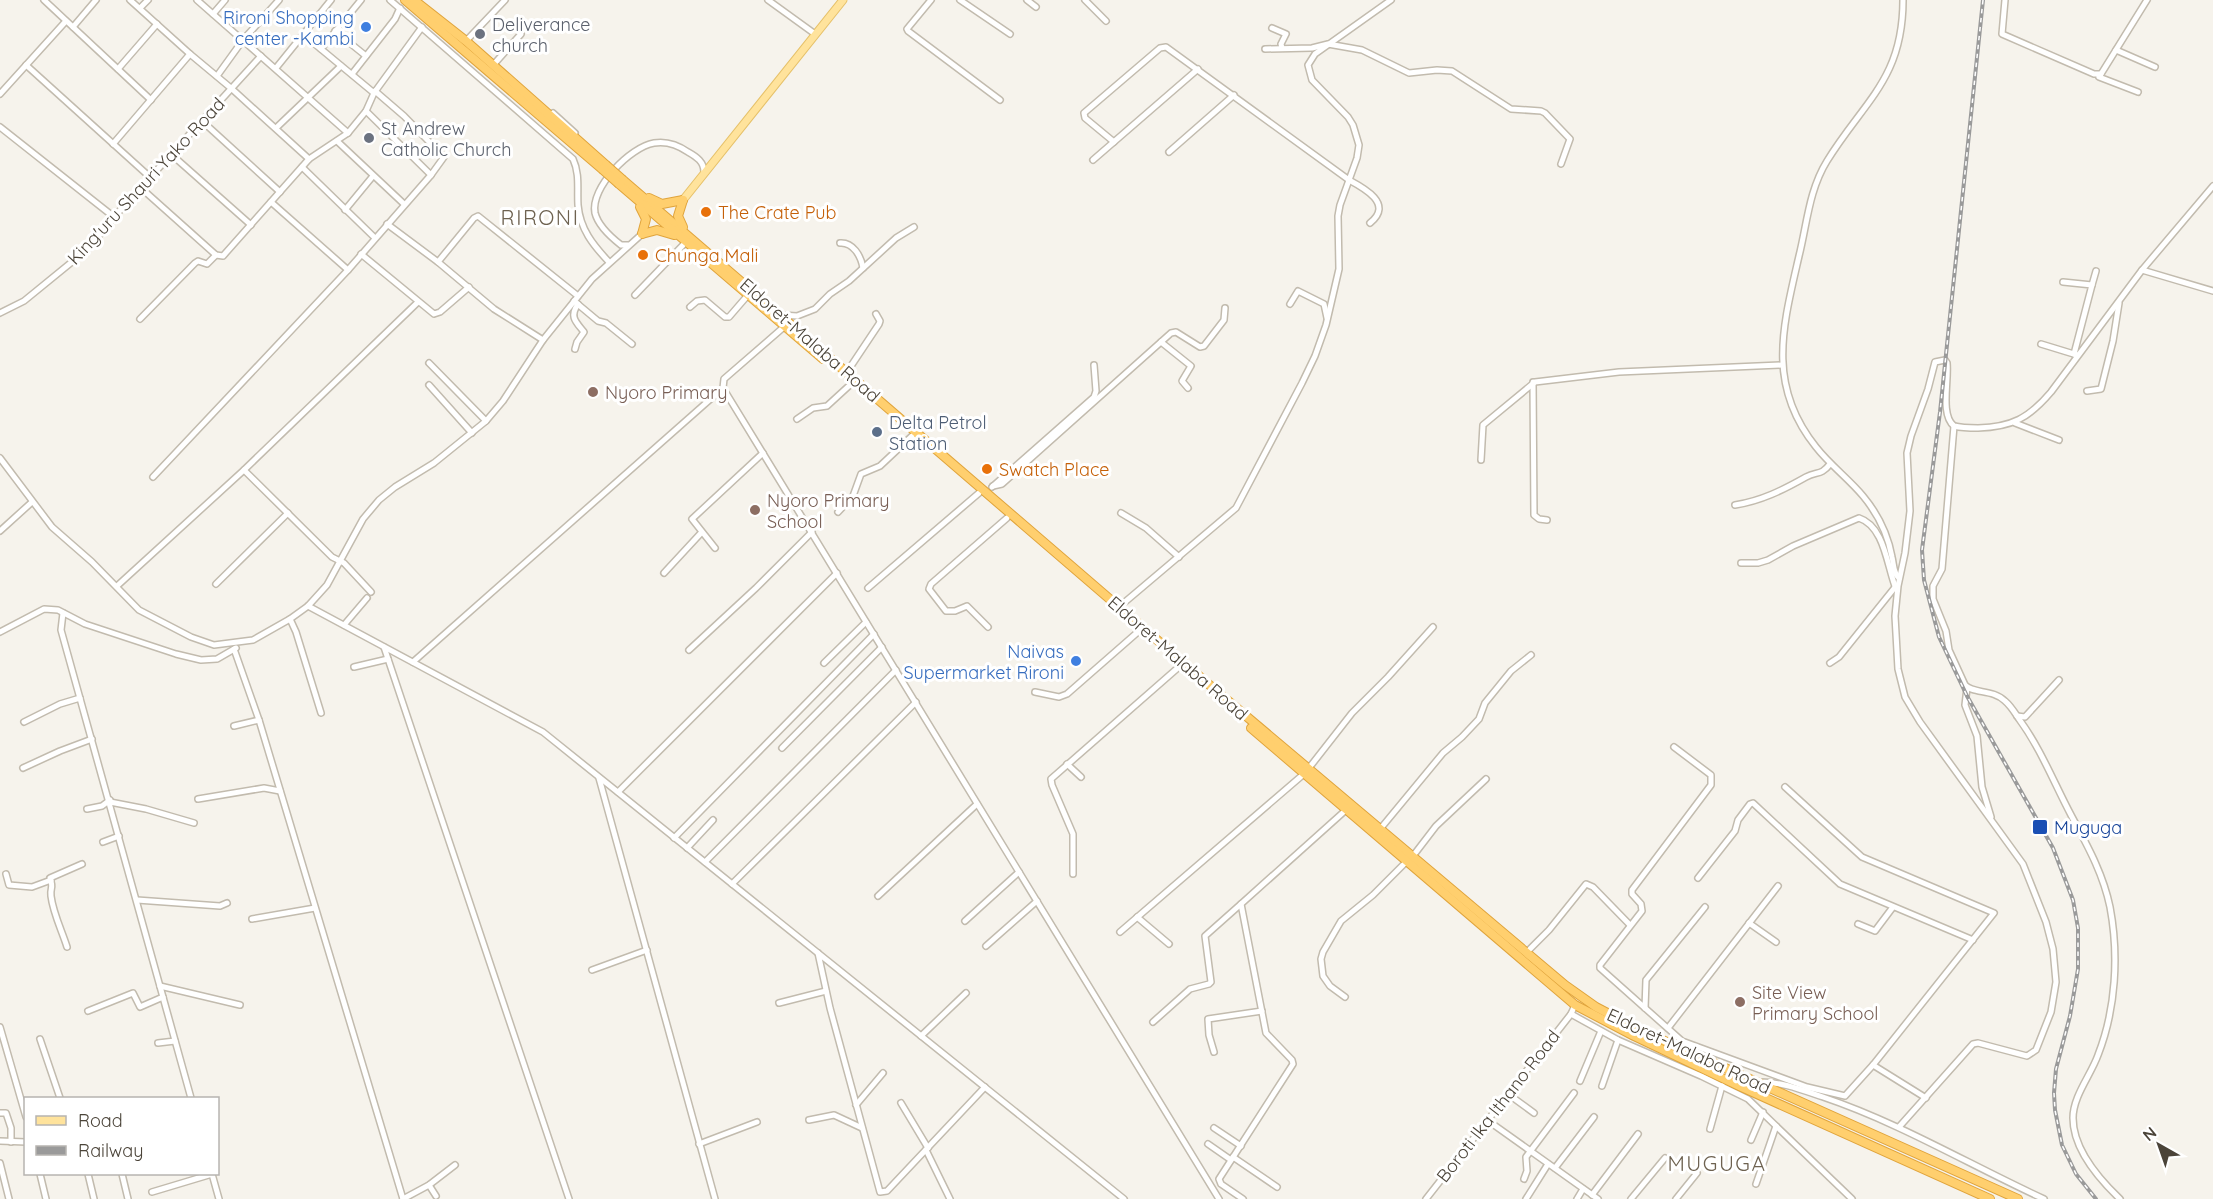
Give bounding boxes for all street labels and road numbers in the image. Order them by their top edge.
street label: King'uru Shauri Yako Road [62,93,230,269]
street label: Eldoret-Malaba Road [735,273,885,407]
street label: Eldoret-Malaba Road [1103,591,1253,725]
street label: Eldoret-Malaba Road [1603,1003,1775,1099]
street label: Boroti Ika Ithano Road [1431,1025,1565,1187]

